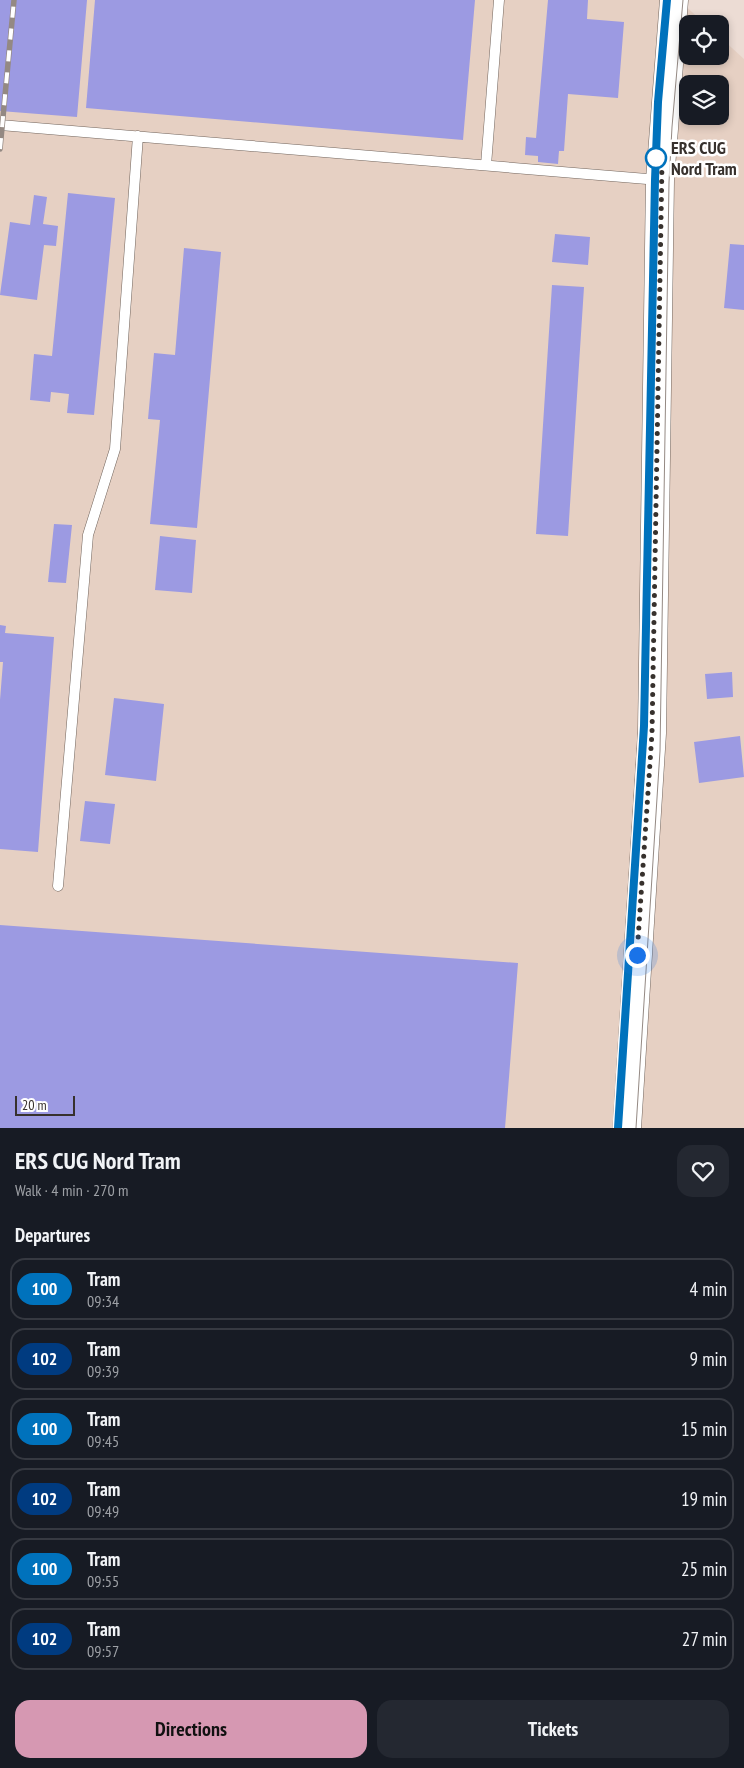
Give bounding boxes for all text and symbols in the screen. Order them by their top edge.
map controls [679,15,729,125]
button: locate [679,15,729,65]
button: layers [679,75,729,125]
place label: ERS CUG Nord Tram [671,136,737,180]
marker: ERS CUG Nord Tram [645,147,667,169]
your location [625,943,650,968]
scale bar [15,1093,75,1116]
text: 20 m [22,1096,47,1114]
text: ERS CUG Nord Tram [15,1145,181,1176]
button: heart [677,1145,729,1197]
text: Walk · 4 min · 270 m [15,1180,128,1200]
text: Departures [15,1223,90,1247]
text: Tram [87,1267,120,1291]
text: 100 [32,1277,57,1300]
text: 4 min [690,1277,727,1301]
text: 09:34 [87,1291,119,1311]
text: Tram [87,1337,120,1361]
text: 102 [32,1347,57,1370]
text: 9 min [690,1347,727,1371]
text: 09:39 [87,1361,119,1381]
text: Tram [87,1407,120,1431]
text: 100 [32,1417,57,1440]
text: 15 min [681,1417,727,1441]
text: 09:45 [87,1431,119,1451]
text: Tram [87,1477,120,1501]
text: 102 [32,1487,57,1510]
text: 19 min [681,1487,727,1511]
text: 09:49 [87,1501,119,1521]
text: Tram [87,1547,120,1571]
text: 100 [32,1557,57,1580]
text: 25 min [681,1557,727,1581]
text: 09:55 [87,1571,119,1591]
text: Tram [87,1617,120,1641]
text: 102 [32,1627,57,1650]
text: 27 min [682,1627,727,1651]
text: 09:57 [87,1641,119,1661]
button: Directions [15,1700,367,1758]
button: Tickets [377,1700,729,1758]

